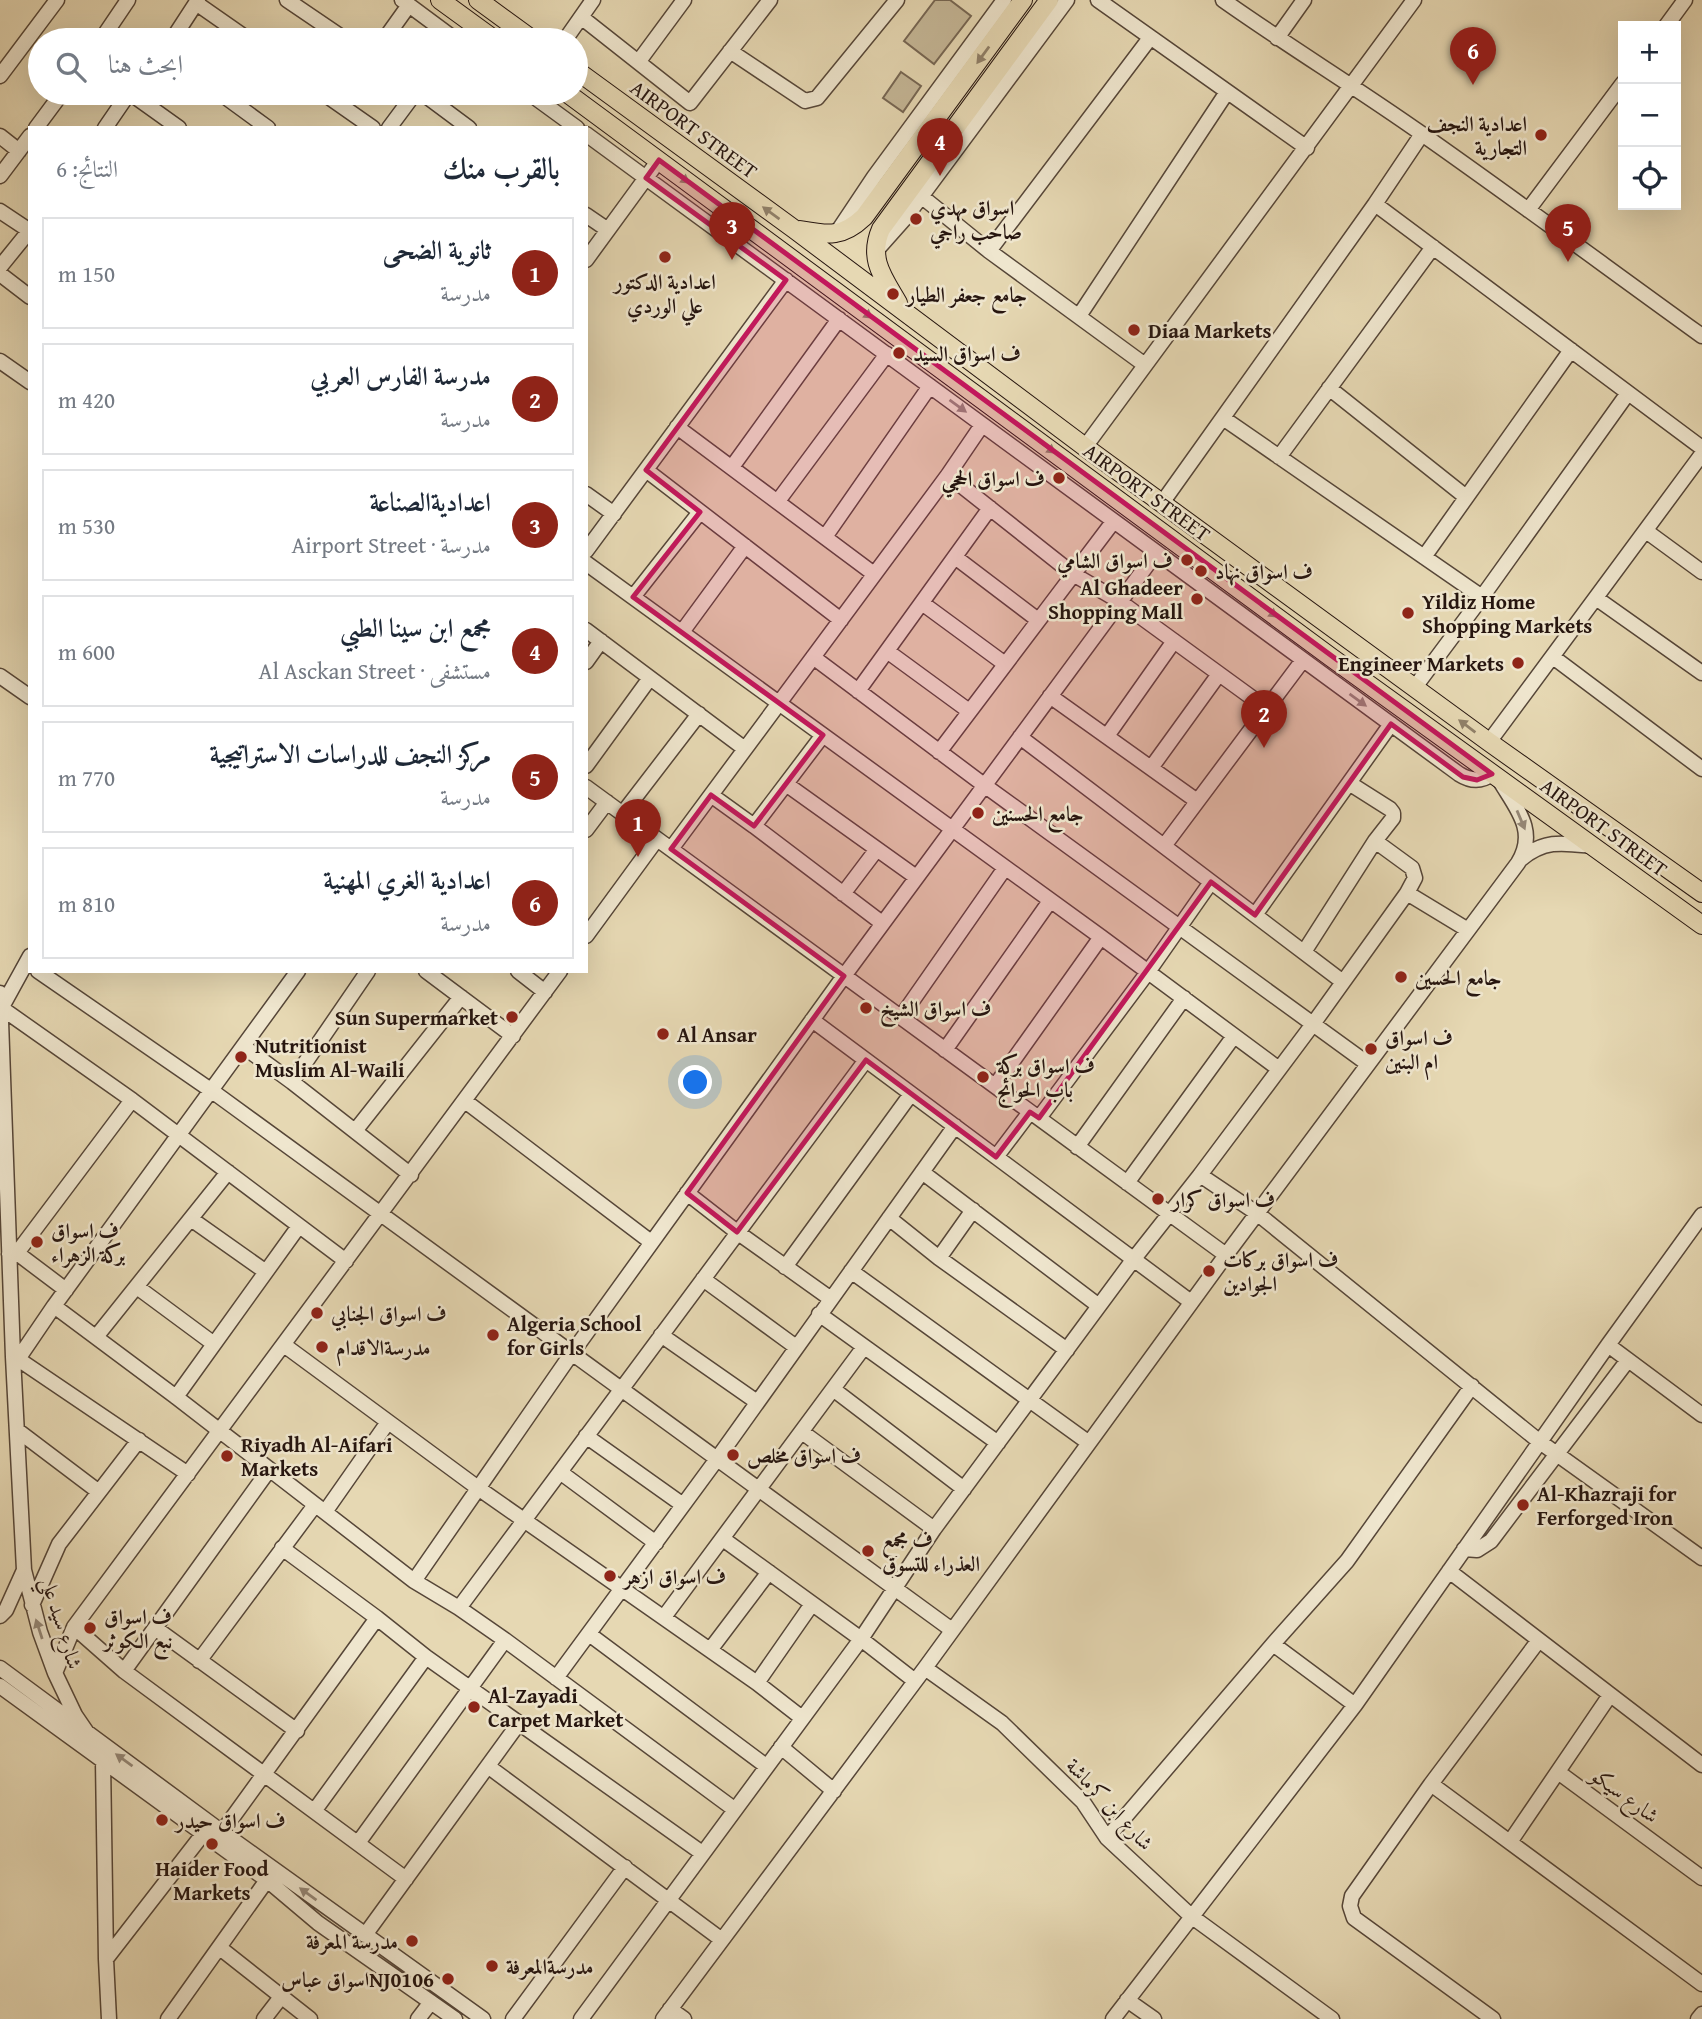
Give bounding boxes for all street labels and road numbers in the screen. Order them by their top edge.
street label: AIRPORT STREET [624,72,764,186]
street label: AIRPORT STREET [1077,435,1217,549]
street label: AIRPORT STREET [1534,770,1674,884]
street label: شارع سيد علي [29,1573,91,1674]
street label: شارع ابن كرماشة [1057,1751,1161,1859]
street label: شارع سيكو [1581,1758,1666,1833]

